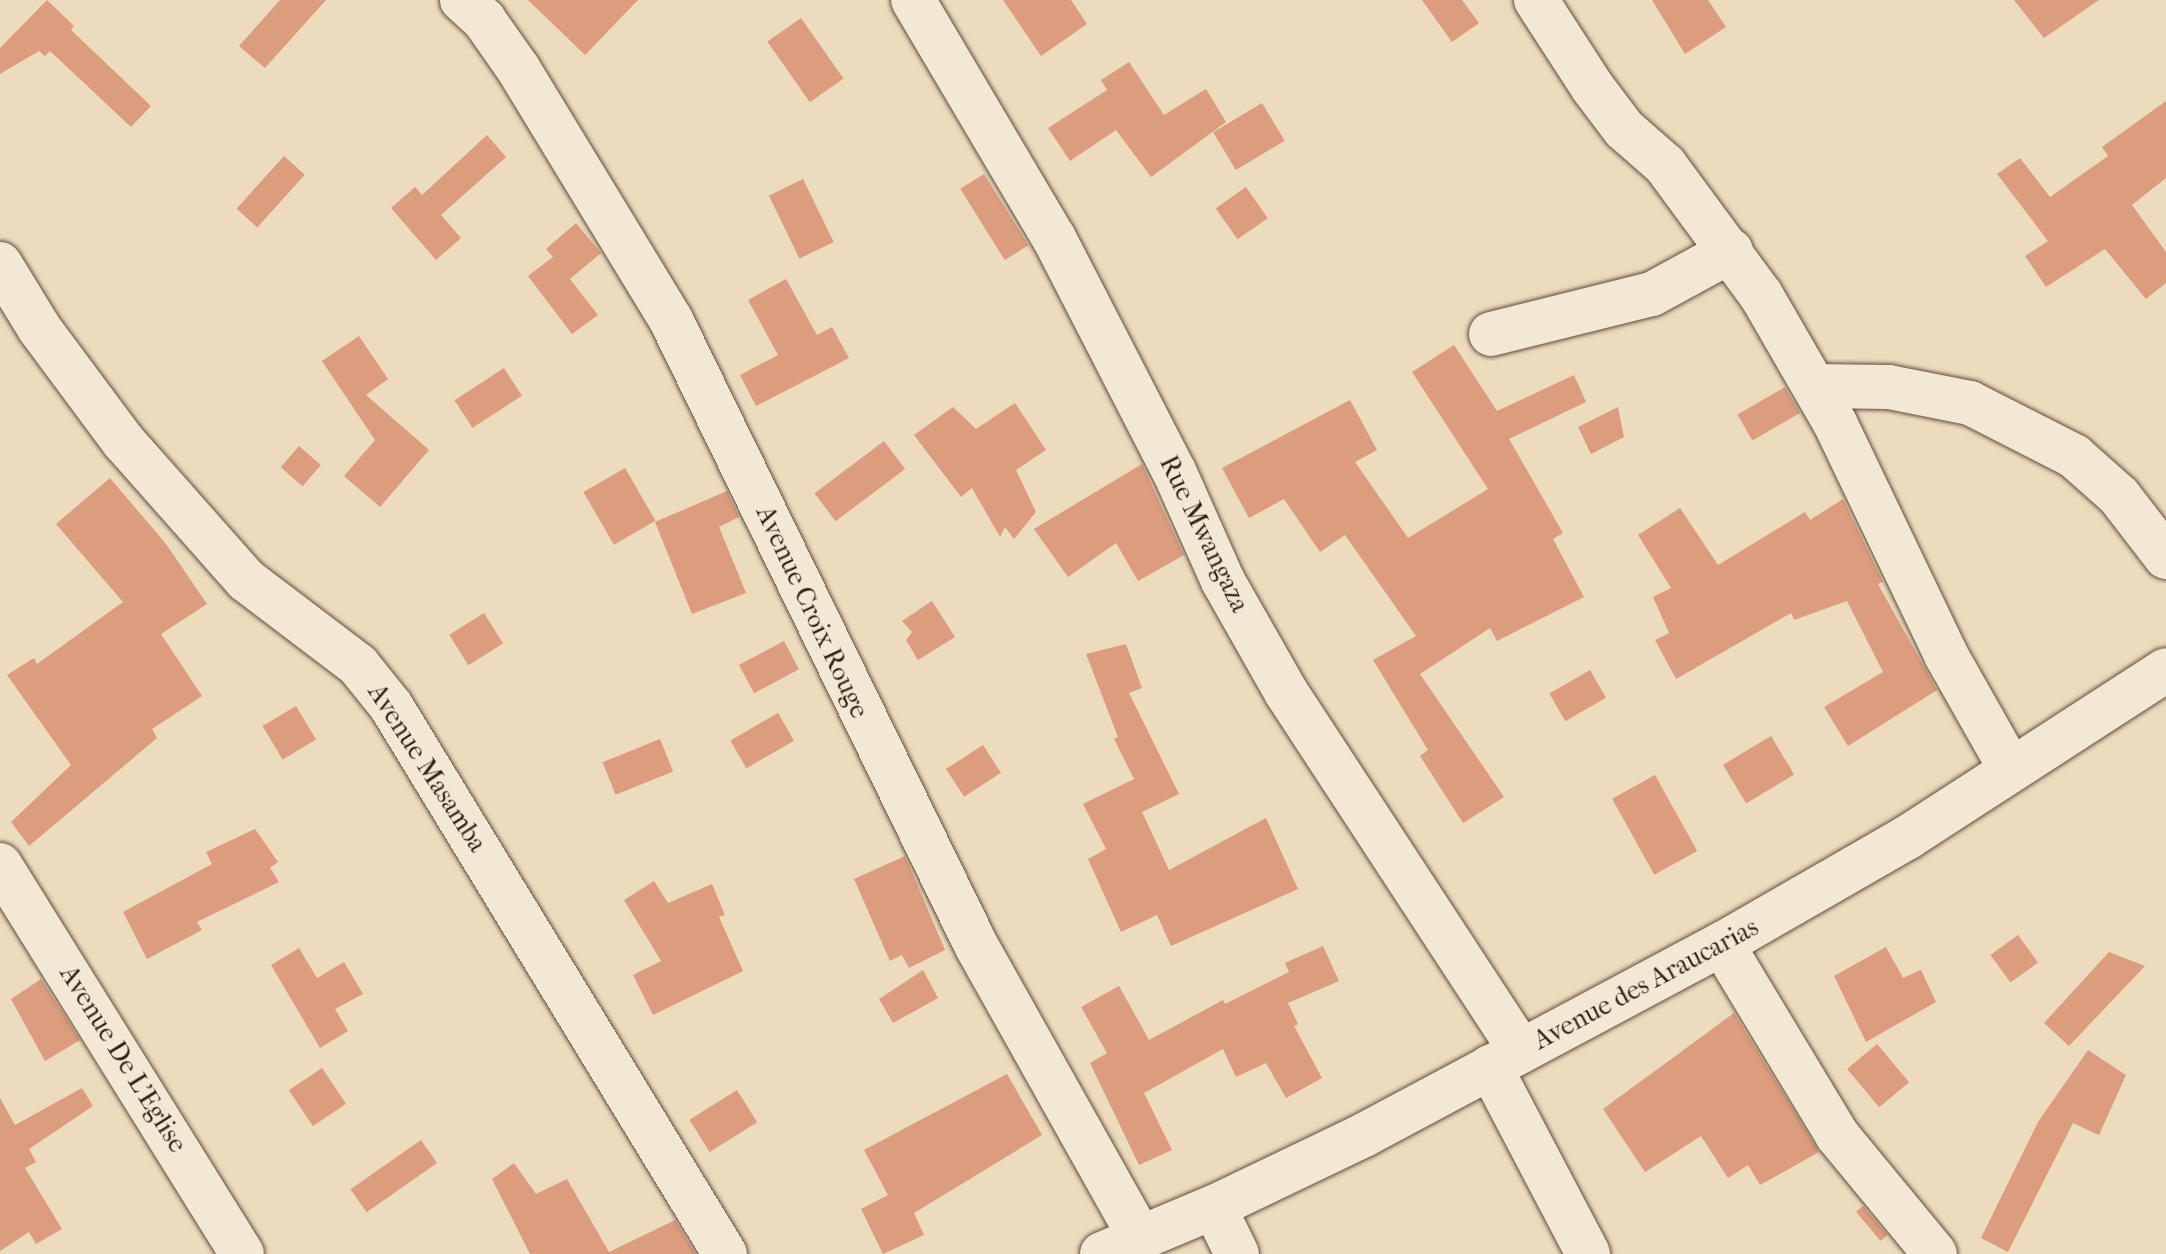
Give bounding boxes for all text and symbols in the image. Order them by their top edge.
street label: Rue Mwangaza [1153,451,1255,617]
street label: Avenue Croix Rouge [749,501,875,723]
street label: Avenue Masamba [361,678,493,858]
street label: Avenue des Araucarias [1528,912,1764,1056]
street label: Avenue De L'Eglise [53,960,193,1158]

